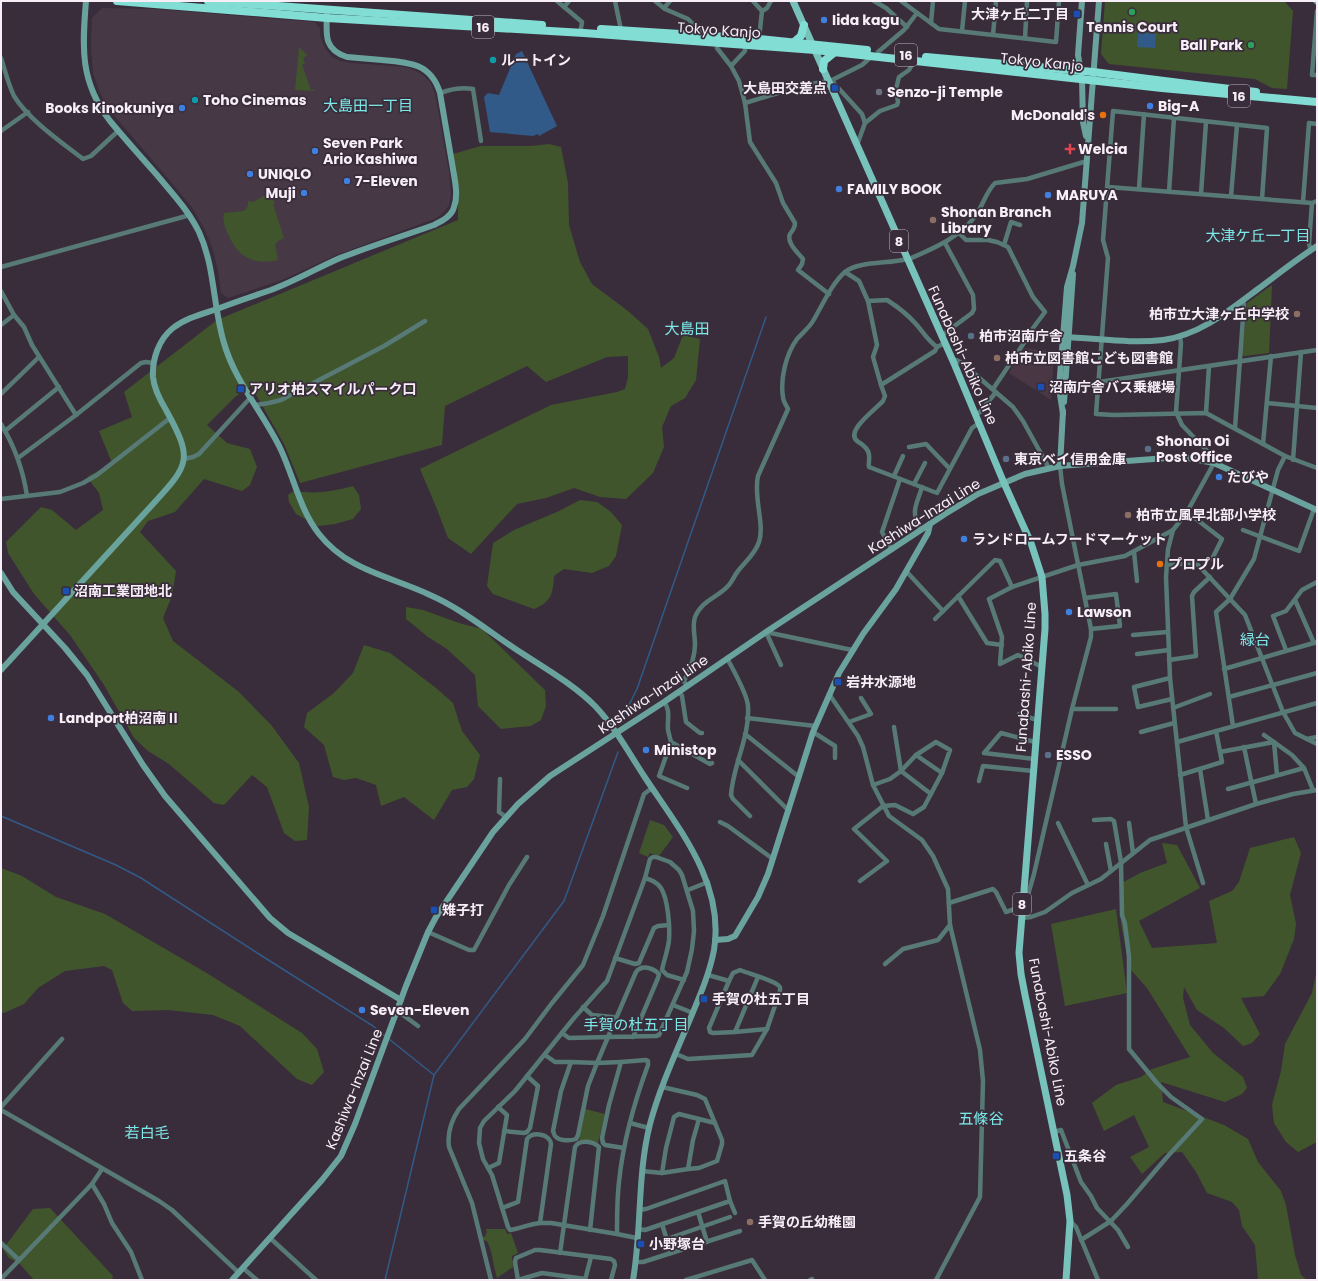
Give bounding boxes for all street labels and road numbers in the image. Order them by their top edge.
road number: 16 [472,16,494,38]
street label: Tokyo Kanjo [677,17,761,43]
road number: 16 [895,44,917,66]
street label: Tokyo Kanjo [999,48,1085,76]
road number: 16 [1228,85,1250,107]
road number: 8 [890,230,908,252]
street label: Funabashi-Abiko Line [923,282,1003,428]
street label: Kashiwa-Inzai Line [864,473,984,559]
street label: Funabashi-Abiko Line [1011,601,1041,753]
street label: Kashiwa-Inzai Line [594,650,712,738]
road number: 8 [1013,893,1031,915]
street label: Funabashi-Abiko Line [1024,956,1072,1108]
street label: Kashiwa-Inzai Line [321,1025,388,1152]

